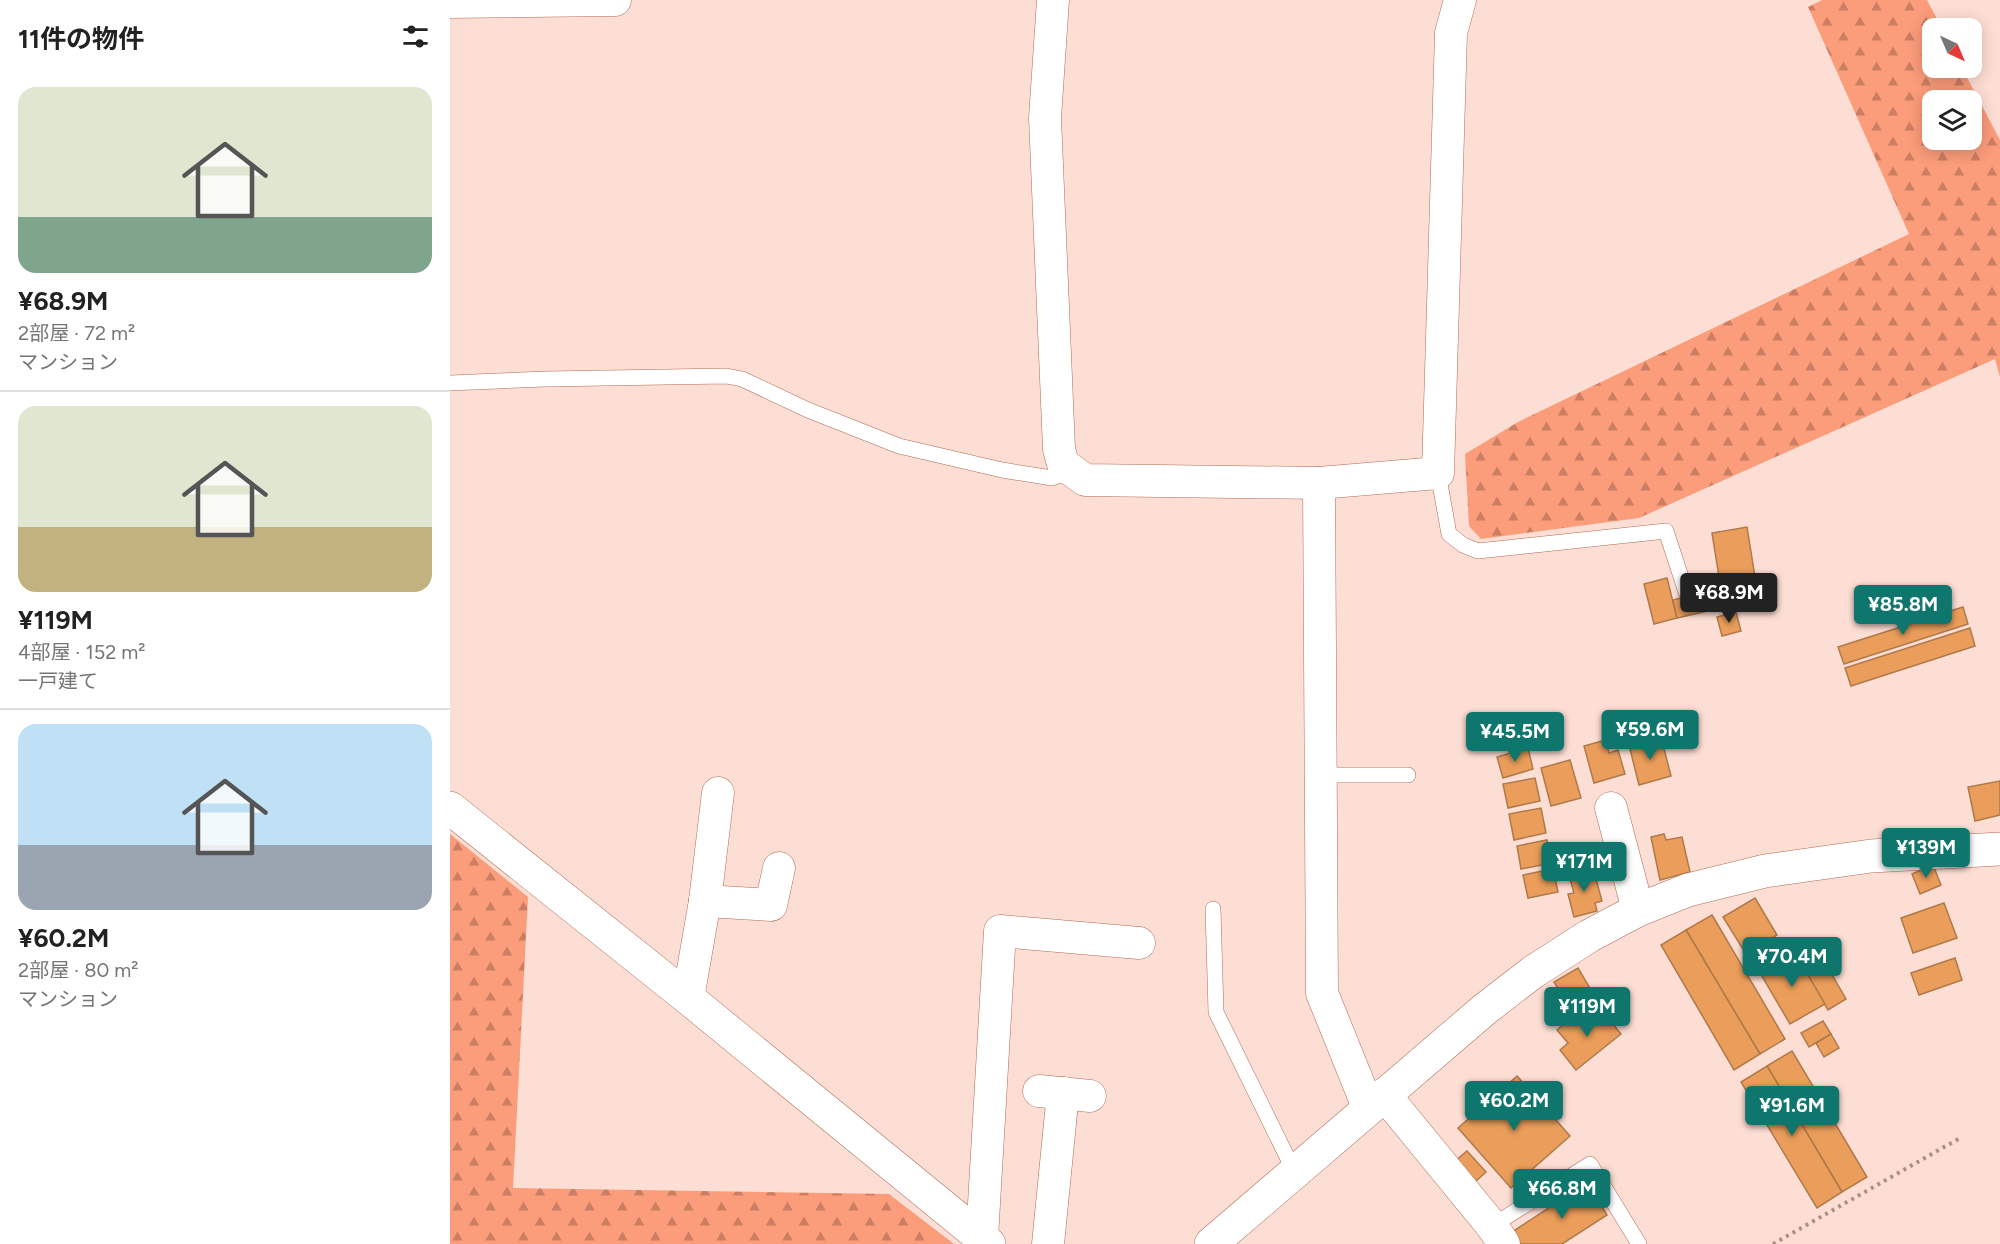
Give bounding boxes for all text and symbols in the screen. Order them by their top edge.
north arrow [1922,18,1982,78]
map controls [1922,18,1982,150]
icon: filters [399,20,432,53]
text: 11件の物件 [18,23,144,55]
button: layers [1922,90,1982,150]
icon: home [171,126,279,234]
text: ¥68.9M [18,285,108,317]
text: 2部屋 · 72 m² [18,321,135,345]
text: マンション [18,350,118,374]
icon: home [171,445,279,553]
pin: ¥68.9M [1680,573,1778,624]
text: ¥68.9M [1694,580,1764,604]
pin: ¥85.8M [1854,585,1952,636]
text: ¥85.8M [1868,592,1938,616]
text: ¥119M [18,604,93,636]
text: 4部屋 · 152 m² [18,640,146,664]
text: 一戸建て [18,669,98,693]
pin: ¥59.6M [1601,710,1699,761]
pin: ¥45.5M [1466,712,1564,763]
text: ¥59.6M [1616,717,1684,741]
text: ¥45.5M [1480,719,1550,743]
icon: home [171,763,279,871]
pin: ¥139M [1884,828,1968,879]
text: ¥139M [1896,835,1956,859]
pin: ¥171M [1542,842,1626,893]
text: ¥171M [1555,849,1613,873]
text: ¥60.2M [18,922,109,954]
pin: ¥70.4M [1743,937,1841,988]
text: ¥70.4M [1757,944,1827,968]
text: 2部屋 · 80 m² [18,958,138,982]
text: マンション [18,987,118,1011]
pin: ¥119M [1545,987,1629,1038]
text: ¥119M [1558,994,1616,1018]
pin: ¥60.2M [1465,1081,1563,1132]
pin: ¥91.6M [1743,1086,1841,1137]
text: ¥60.2M [1479,1088,1549,1112]
text: ¥91.6M [1759,1093,1825,1117]
pin: ¥66.8M [1513,1169,1611,1220]
text: ¥66.8M [1527,1176,1597,1200]

